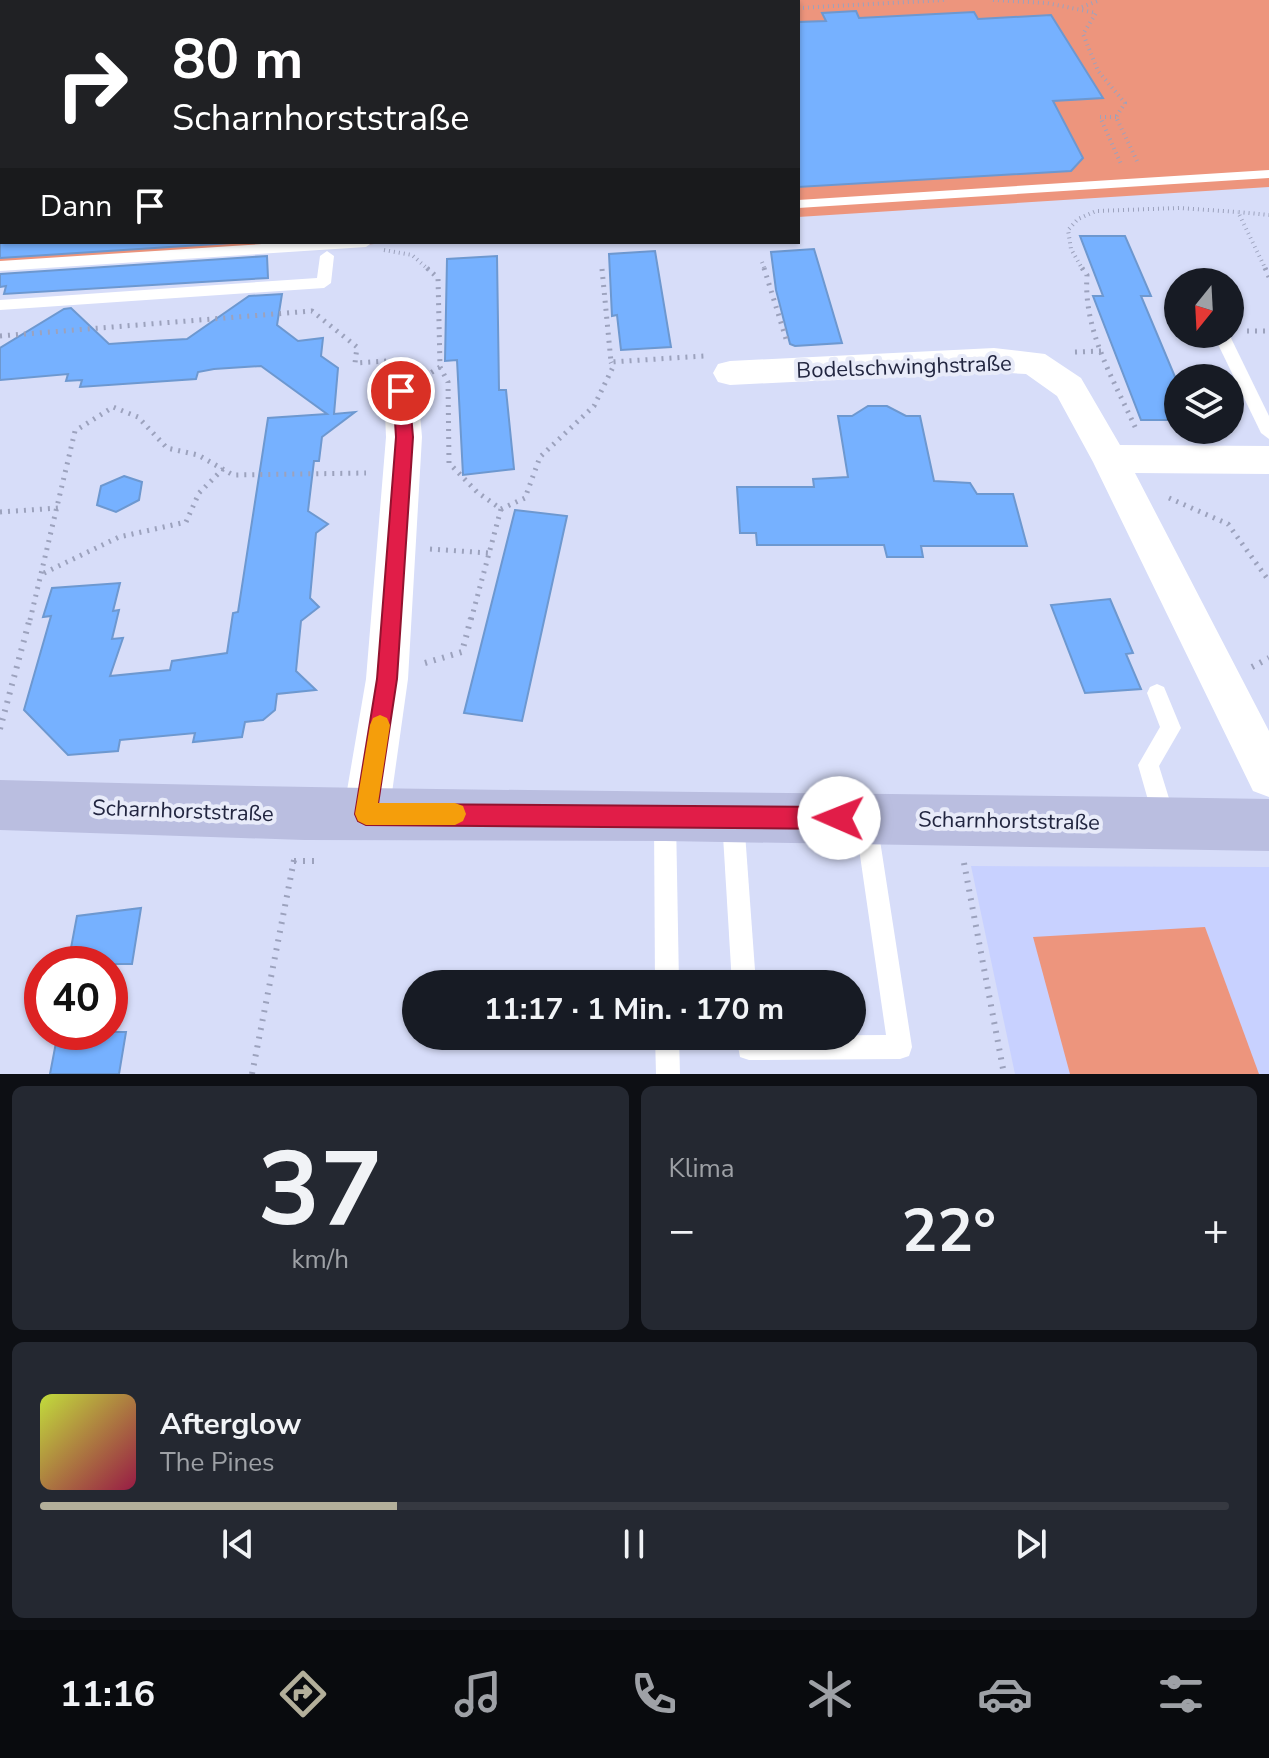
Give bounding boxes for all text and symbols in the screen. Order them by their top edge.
text: 80 m [172,21,303,98]
icon: right [40,32,144,136]
text: Scharnhorststraße [172,94,469,143]
icon: arrive [128,184,172,228]
text: Dann [40,186,112,227]
north arrow [1164,268,1244,348]
map controls [1164,268,1244,444]
street label: Bodelschwinghstraße [796,348,1012,386]
pin [367,357,435,425]
button: layers [1164,364,1244,444]
icon: arrive [379,369,423,413]
position arrow [797,776,881,860]
street label: Scharnhorststraße [92,793,274,829]
street label: Scharnhorststraße [918,804,1100,838]
speed limit sign: 40 [24,946,128,1050]
text: 11:17 · 1 Min. · 170 m [484,989,784,1030]
text: 37 [258,1119,383,1261]
text: Klima [669,1151,735,1186]
text: 22° [901,1190,996,1272]
text: − [669,1201,695,1261]
text: + [1203,1201,1229,1261]
text: km/h [292,1242,349,1277]
text: Afterglow [160,1404,301,1445]
text: The Pines [160,1445,275,1480]
icon: previous [216,1522,260,1566]
icon: pause [612,1522,656,1566]
icon: next [1009,1522,1053,1566]
icon: directions [275,1666,331,1722]
icon: music [450,1666,506,1722]
icon: phone [626,1666,682,1722]
icon: climate [802,1666,858,1722]
icon: car [977,1666,1033,1722]
icon: filters [1153,1666,1209,1722]
text: 11:16 [60,1670,155,1719]

